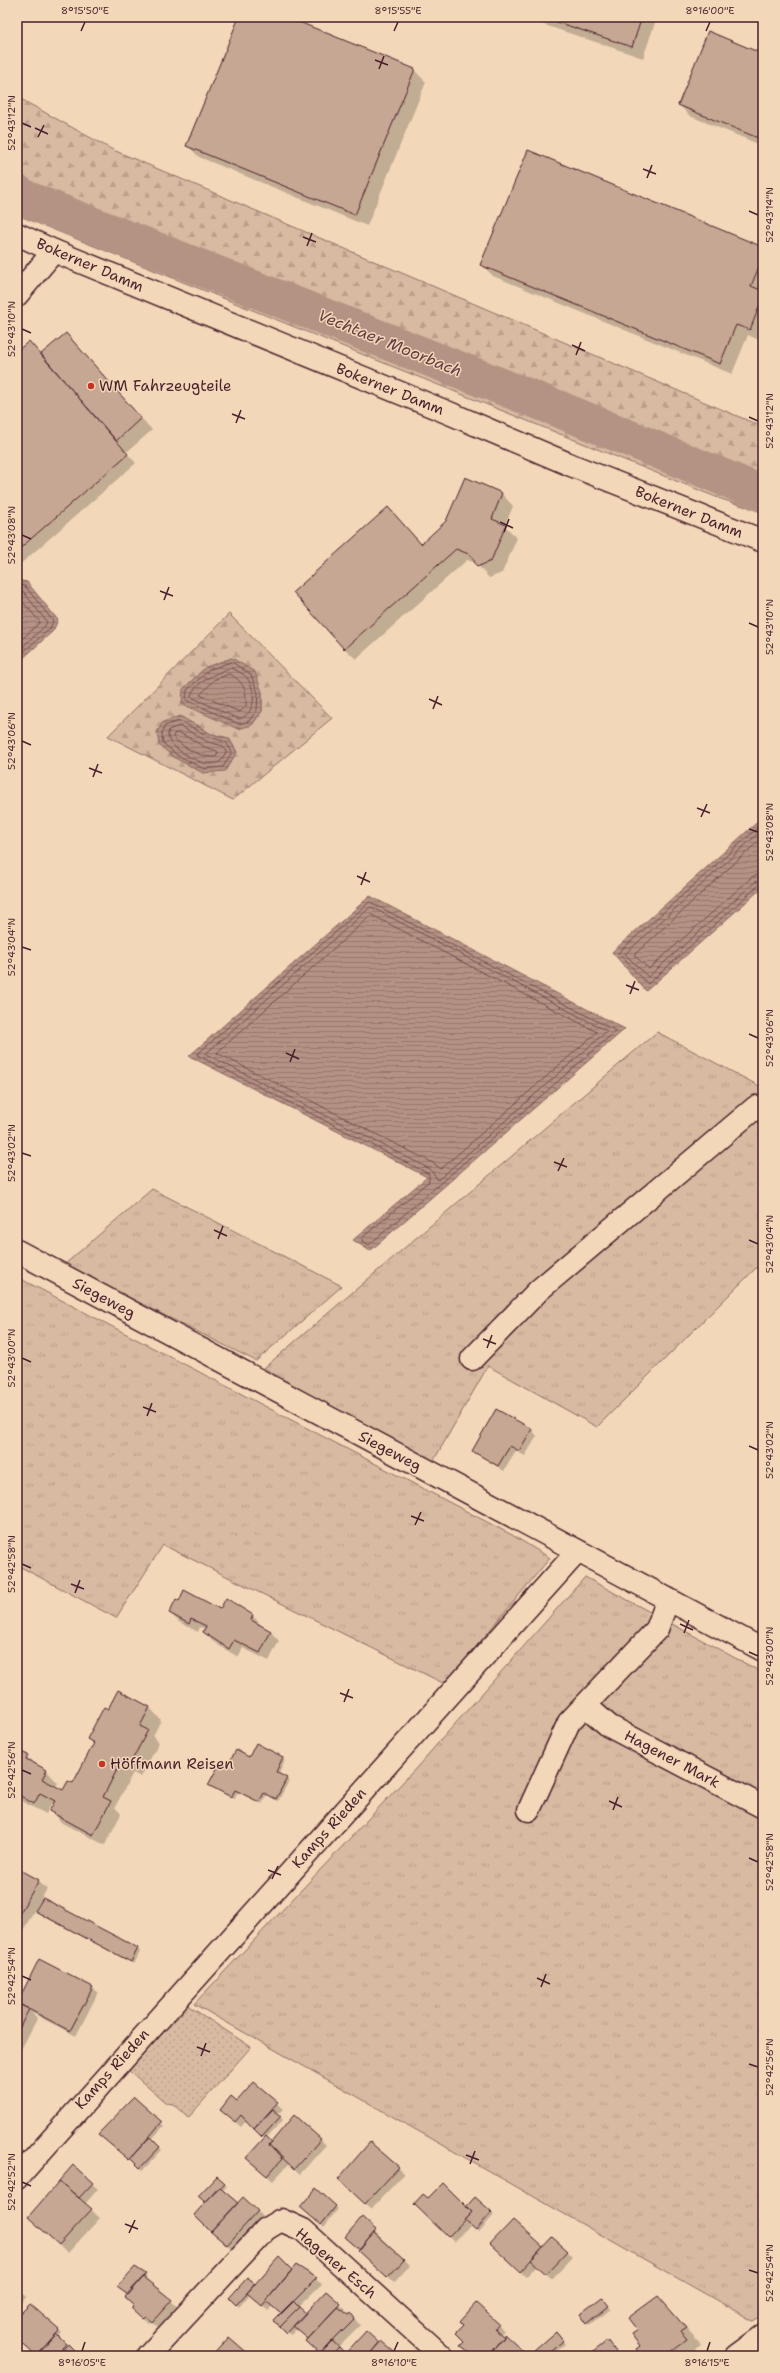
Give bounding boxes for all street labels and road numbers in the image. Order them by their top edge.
street label: Bokerner Damm [33,233,147,297]
street label: Bokerner Damm [333,358,447,420]
street label: Bokerner Damm [632,481,746,543]
street label: Siegeweg [69,1273,139,1323]
street label: Siegeweg [355,1426,425,1476]
street label: Hagener Mark [621,1725,723,1793]
street label: Kamps Rieden [287,1783,371,1873]
street label: Kamps Rieden [70,2024,154,2114]
street label: Hagener Esch [291,2223,381,2303]

